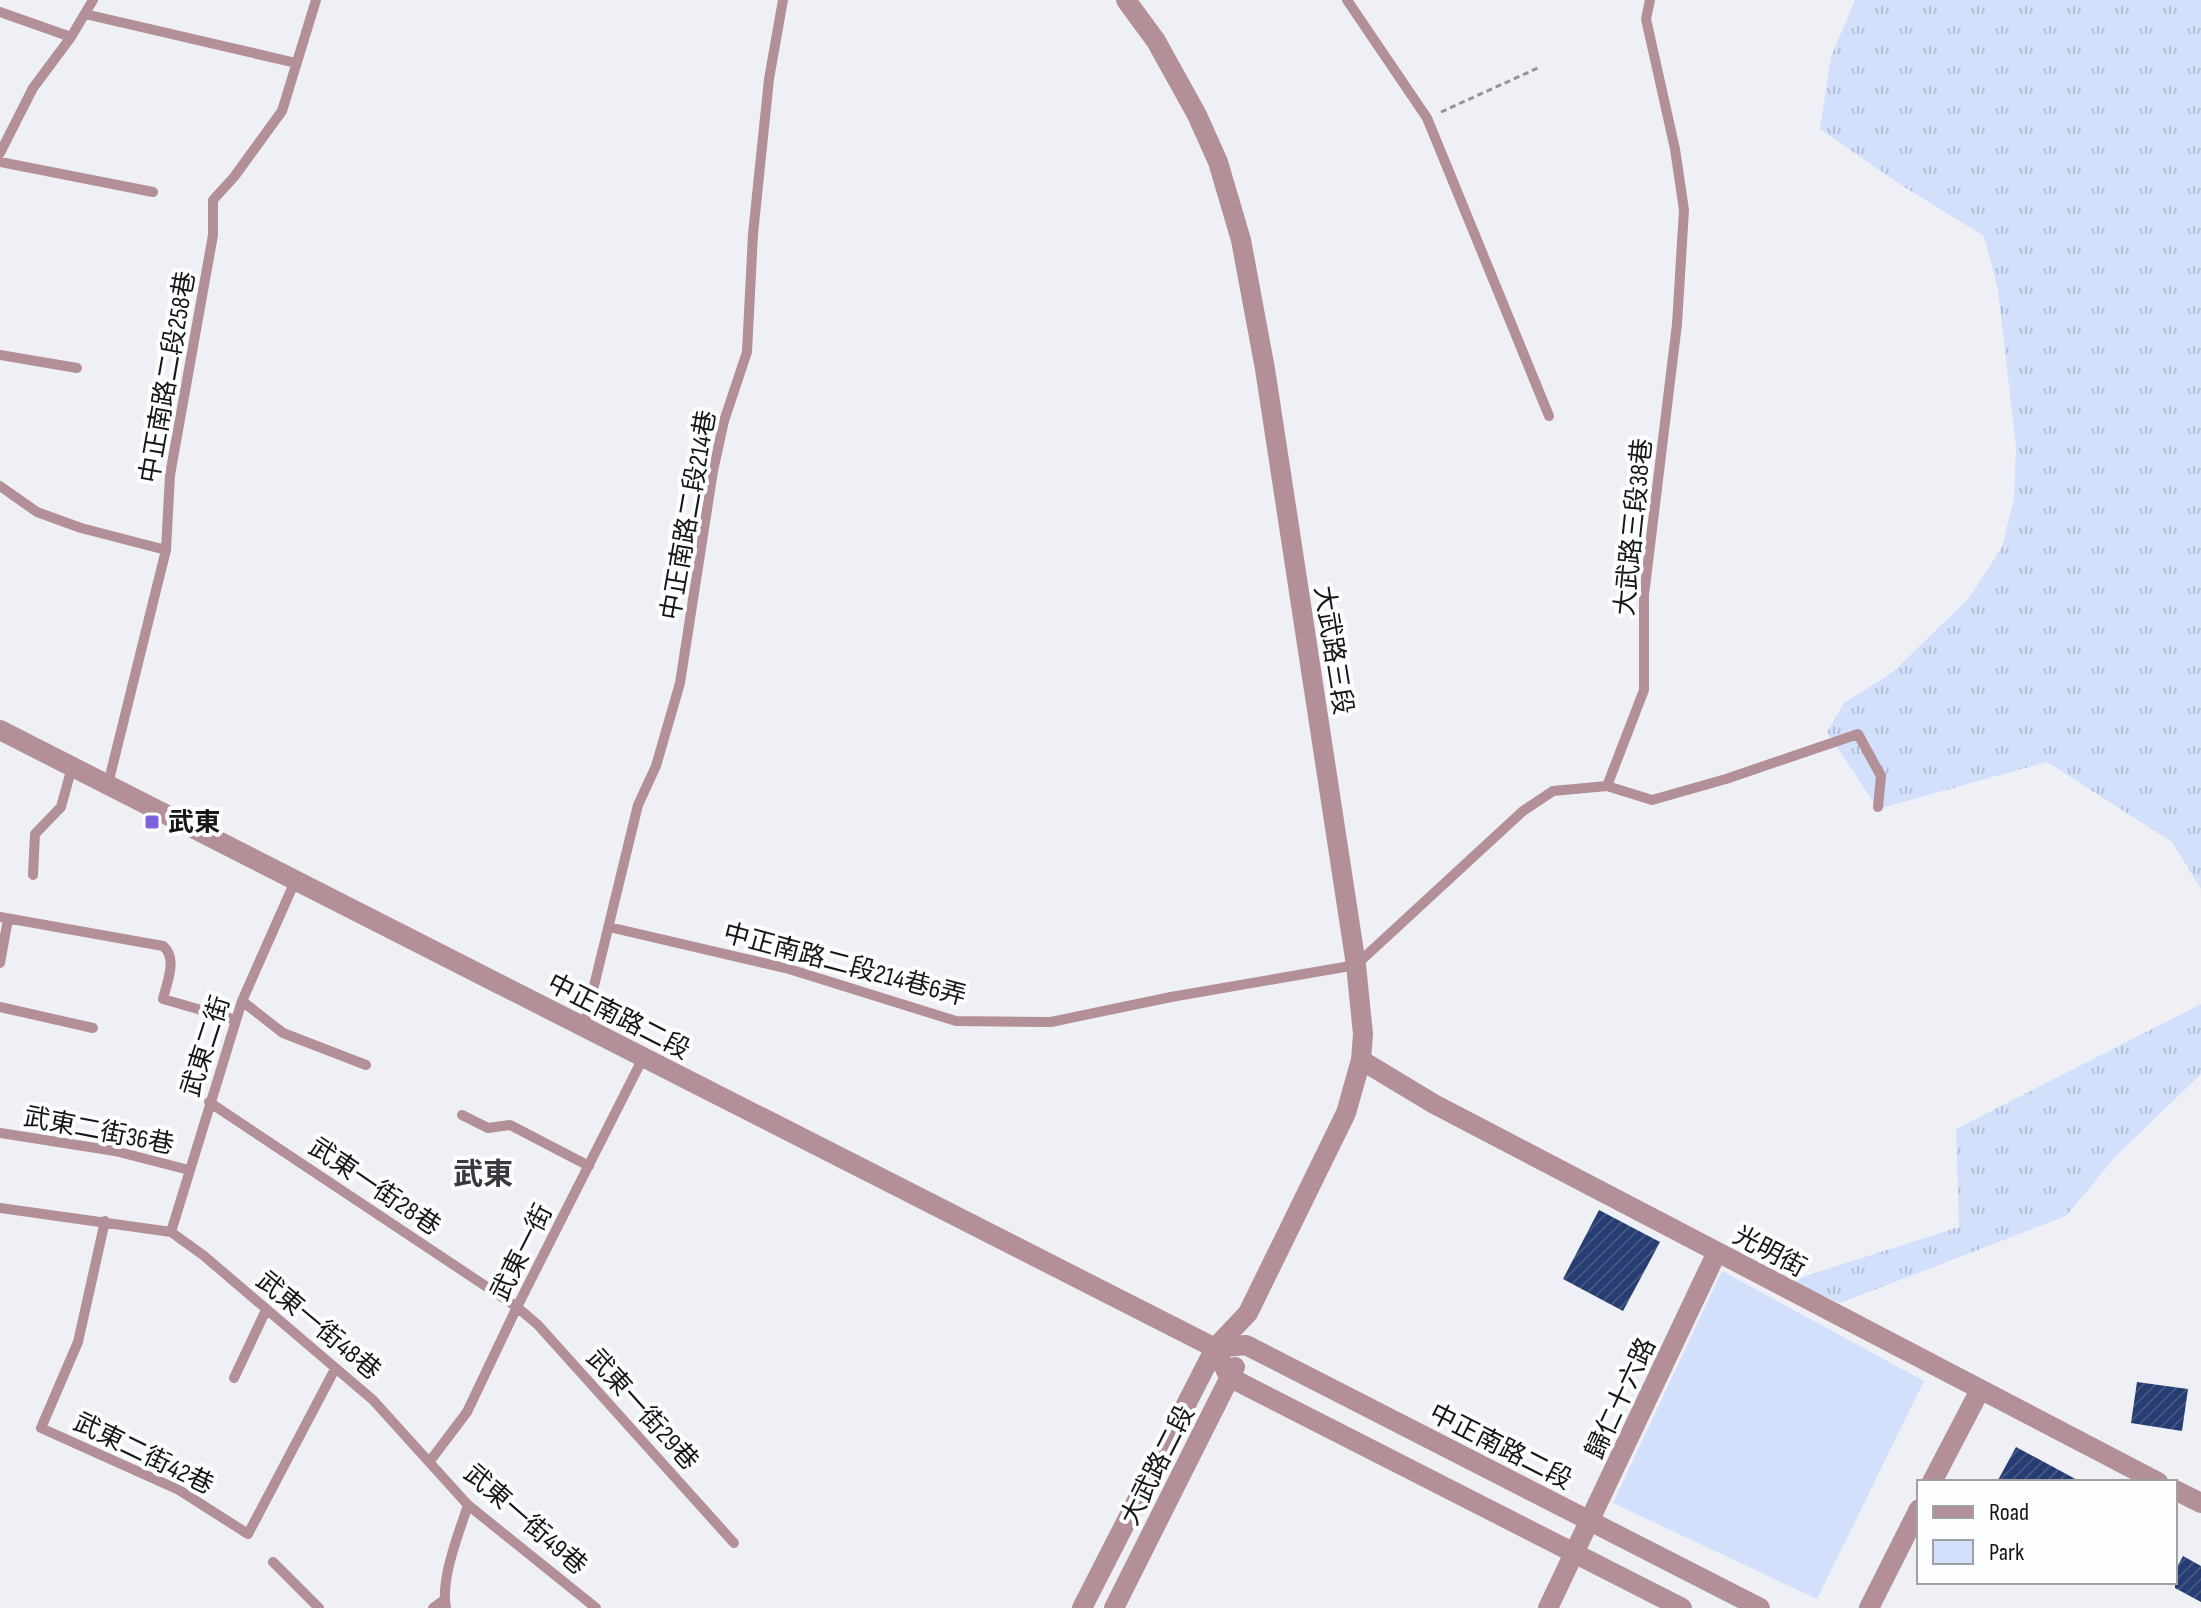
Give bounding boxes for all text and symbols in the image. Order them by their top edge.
street label: 中正南路二段258巷 [135,269,202,486]
street label: 中正南路二段214巷 [656,408,723,623]
street label: 大武路三段38巷 [1610,437,1659,617]
street label: 大武路三段 [1307,584,1358,717]
place label: 武東 [168,808,220,839]
marker: 武東 [143,813,161,831]
street label: 中正南路二段214巷6弄 [720,918,969,1013]
street label: 中正南路二段 [542,968,695,1067]
street label: 武東二街 [176,992,237,1101]
street label: 武東二街36巷 [21,1102,176,1161]
street label: 武東一街28巷 [302,1132,446,1243]
district label: 武東 [453,1157,513,1193]
street label: 武東一街 [485,1199,560,1306]
street label: 光明街 [1728,1220,1811,1284]
street label: 武東一街48巷 [250,1265,386,1387]
street label: 歸仁十六路 [1580,1333,1663,1464]
street label: 武東一街29巷 [579,1343,704,1477]
street label: 中正南路二段 [1424,1398,1577,1497]
street label: 大武路二段 [1115,1401,1202,1531]
street label: 武東二街42巷 [68,1407,218,1502]
street label: 武東一街49巷 [457,1458,593,1582]
legend [1917,1480,2177,1584]
text: Road [1989,1498,2029,1527]
text: Park [1989,1538,2024,1567]

